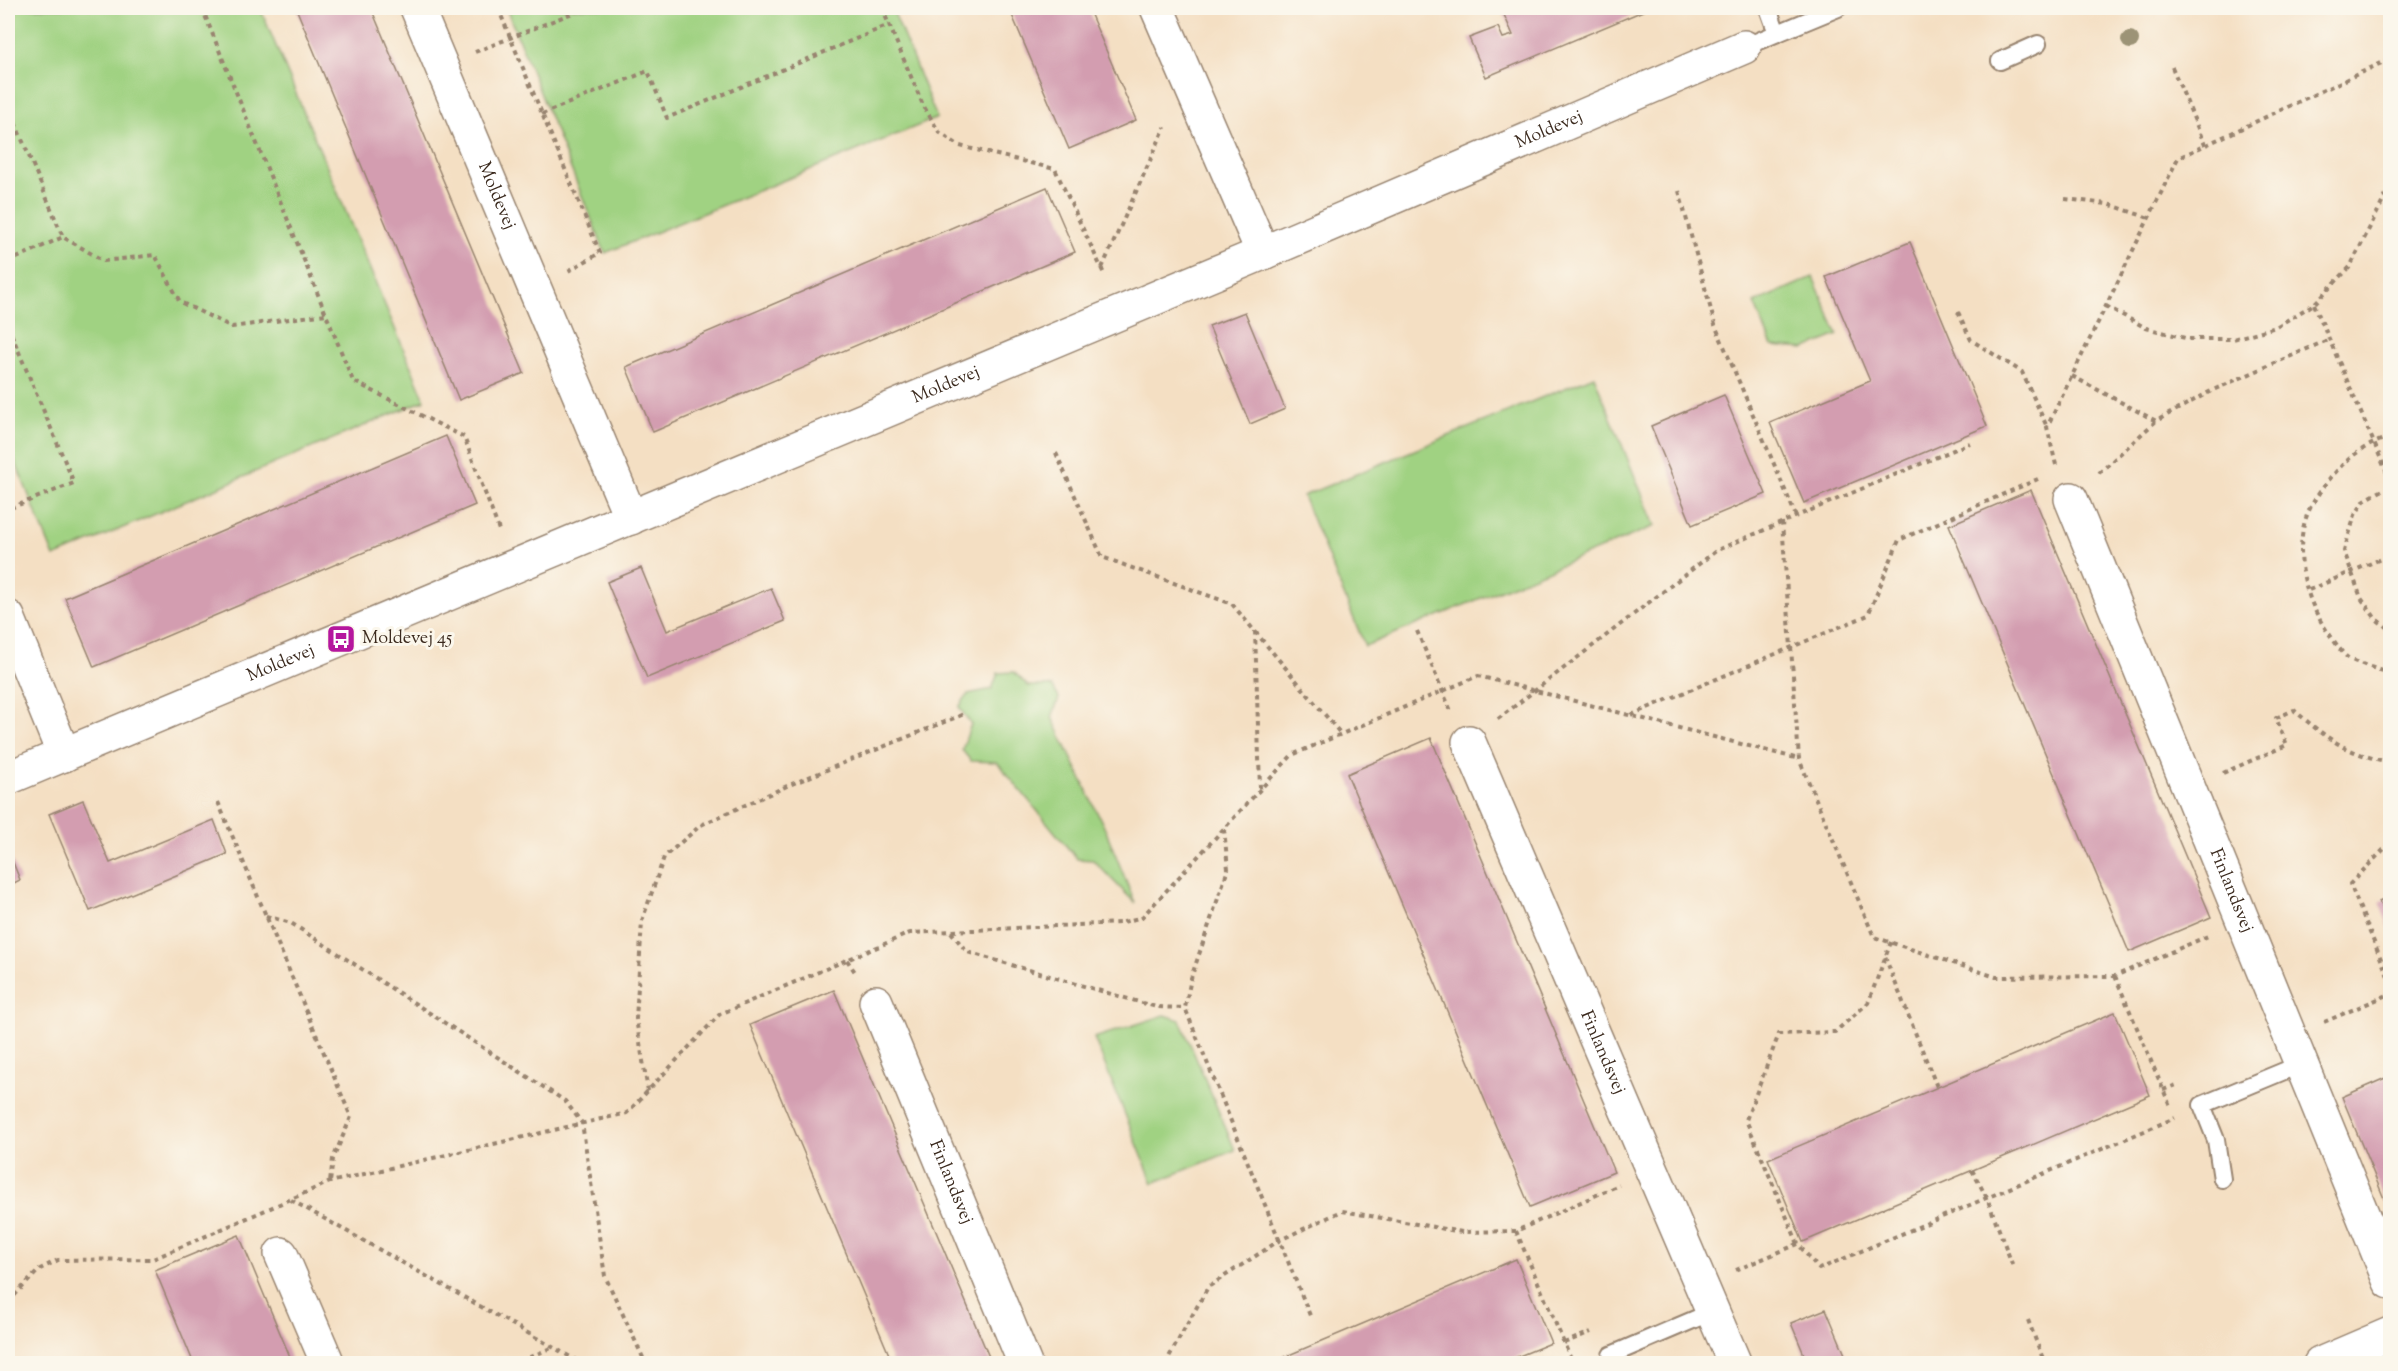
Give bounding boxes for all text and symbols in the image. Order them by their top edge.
street label: Moldevej [1512,104,1587,156]
street label: Moldevej [470,158,522,234]
street label: Moldevej [908,360,984,411]
bus stop icon: Moldevej 45 [325,623,357,655]
place label: Moldevej 45 [362,626,452,652]
street label: Moldevej [243,638,319,689]
street label: Finlandsvej [2202,845,2259,937]
street label: Finlandsvej [1573,1007,1631,1099]
street label: Finlandsvej [921,1136,979,1228]

